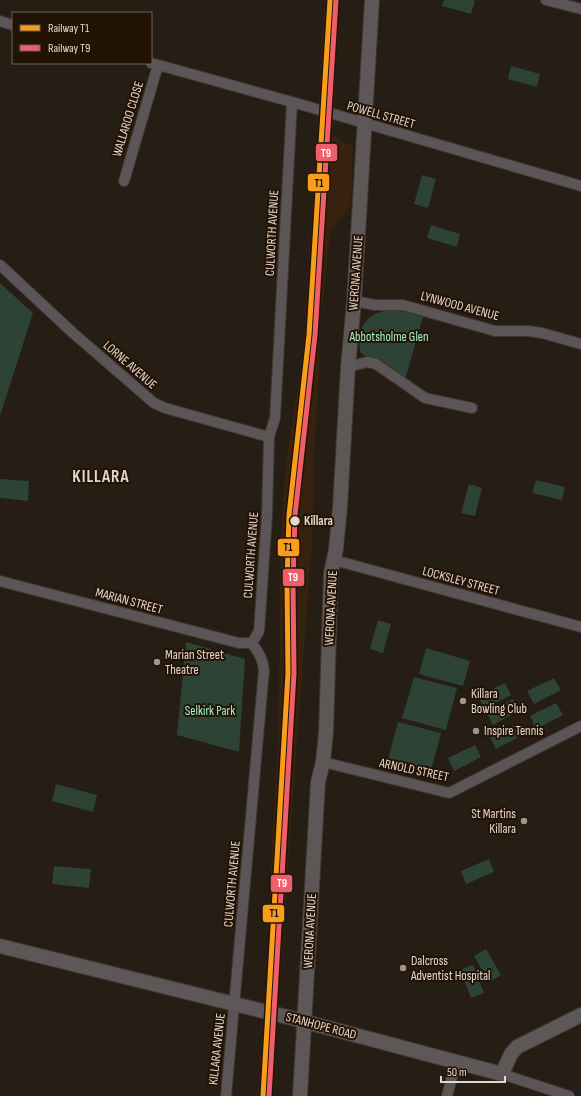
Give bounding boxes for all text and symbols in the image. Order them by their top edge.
legend [12,12,152,64]
text: Railway T1 [48,21,90,36]
text: Railway T9 [48,41,90,56]
street label: WALLAROO CLOSE [109,79,147,159]
street label: POWELL STREET [345,98,417,132]
line badge: T9 [315,143,338,162]
text: T9 [321,147,331,160]
line badge: T1 [307,173,330,192]
text: T1 [314,177,324,190]
street label: CULWORTH AVENUE [262,189,282,277]
street label: WERONA AVENUE [345,235,367,311]
street label: LYNWOOD AVENUE [419,288,501,324]
park label: Abbotsholme Glen [348,329,429,345]
street label: LORNE AVENUE [100,337,160,393]
district label: KILLARA [72,467,130,487]
street label: CULWORTH AVENUE [240,511,262,599]
place label: Killara [304,513,333,529]
marker: Killara [288,514,302,528]
line badge: T1 [277,538,300,557]
text: T1 [283,541,293,554]
street label: LOCKSLEY STREET [421,563,501,599]
line badge: T9 [282,568,305,587]
street label: WERONA AVENUE [321,570,341,646]
text: T9 [288,571,298,584]
street label: MARIAN STREET [94,584,164,618]
place label: Marian Street Theatre [165,647,224,678]
marker: Marian Street Theatre [152,657,162,667]
place label: Killara Bowling Club [471,686,527,717]
marker: Killara Bowling Club [458,696,468,706]
park label: Selkirk Park [185,703,235,719]
place label: Inspire Tennis [484,723,544,739]
marker: Inspire Tennis [471,726,481,736]
street label: ARNOLD STREET [377,755,450,785]
place label: St Martins Killara [471,806,516,837]
marker: St Martins Killara [519,816,529,826]
street label: CULWORTH AVENUE [220,840,244,928]
line badge: T9 [270,874,293,893]
text: T9 [277,877,287,890]
street label: WERONA AVENUE [300,893,320,969]
line badge: T1 [262,904,285,923]
text: T1 [269,907,279,920]
place label: Dalcross Adventist Hospital [410,953,490,984]
marker: Dalcross Adventist Hospital [398,963,408,973]
street label: STANHOPE ROAD [284,1009,358,1043]
street label: KILLARA AVENUE [205,1012,229,1086]
scale bar [441,1058,505,1084]
text: 50 m [447,1065,467,1080]

